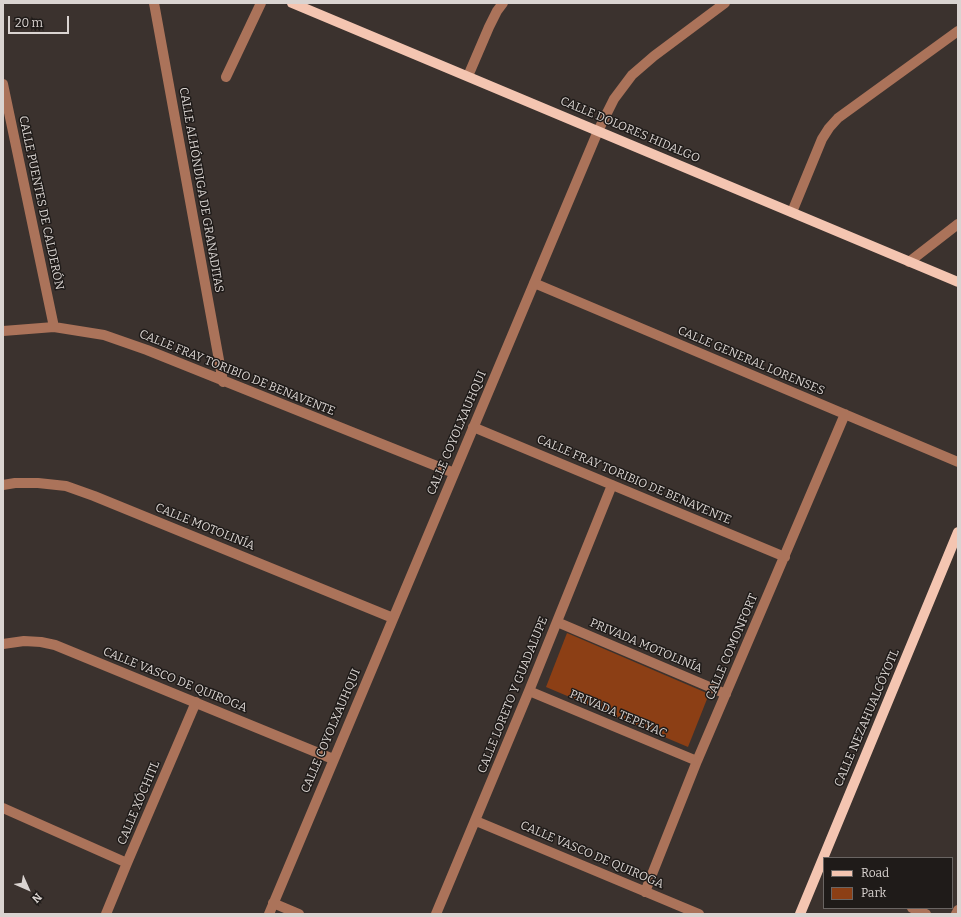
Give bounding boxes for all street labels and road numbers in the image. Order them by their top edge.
street label: CALLE ALHÓNDIGA DE GRANADITAS [176,86,226,294]
street label: CALLE DOLORES HIDALGO [558,94,702,166]
street label: CALLE PUENTES DE CALDERÓN [15,115,67,291]
street label: CALLE GENERAL LORENSES [675,323,827,399]
street label: CALLE FRAY TORIBIO DE BENAVENTE [137,327,337,419]
street label: CALLE COYOLXAUHQUI [424,369,490,497]
street label: CALLE FRAY TORIBIO DE BENAVENTE [535,432,733,528]
street label: CALLE MOTOLINÍA [153,500,257,554]
street label: CALLE COMONFORT [703,592,761,702]
street label: CALLE LORETO Y GUADALUPE [475,615,551,775]
street label: PRIVADA MOTOLINÍA [588,616,704,676]
street label: CALLE VASCO DE QUIROGA [101,644,249,716]
street label: CALLE NEZAHUALCÓYOTL [831,647,903,789]
street label: CALLE COYOLXAUHQUI [298,667,364,795]
street label: PRIVADA TEPEYAC [567,687,669,741]
street label: CALLE XÓCHITL [115,759,163,847]
street label: CALLE VASCO DE QUIROGA [518,818,666,892]

